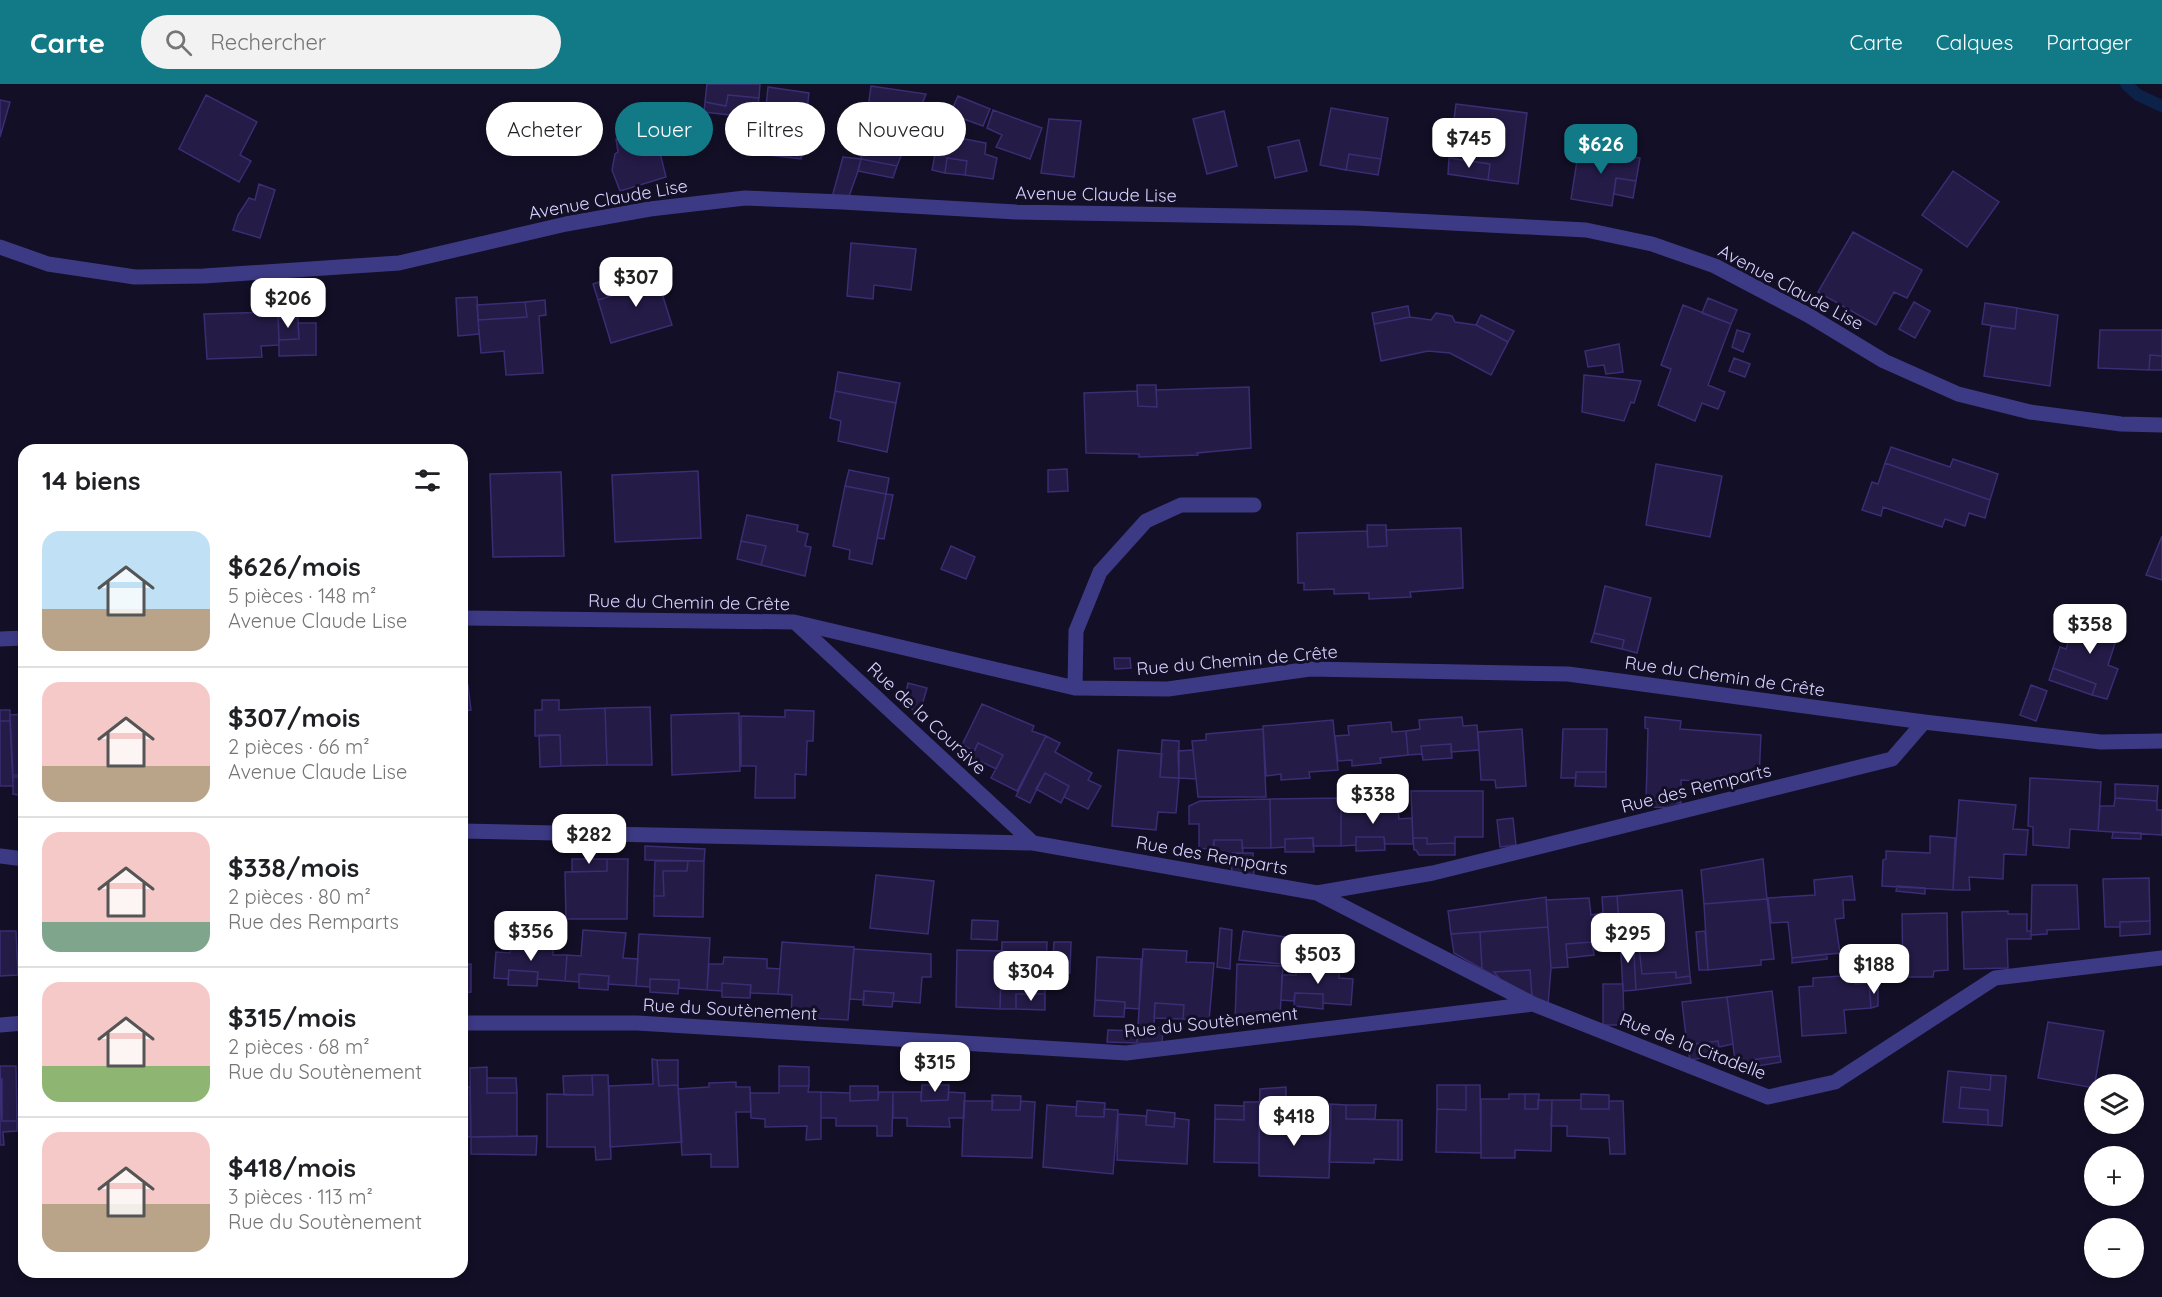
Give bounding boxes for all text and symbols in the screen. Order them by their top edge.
search box [141,15,561,69]
text: Carte [30,25,105,60]
icon: search [162,26,195,59]
text: Rechercher [210,28,326,56]
text: Carte [1849,29,1903,55]
text: Calques [1936,29,2013,55]
text: Partager [2046,29,2132,55]
chip: Acheter [486,102,603,156]
chip: Louer [615,102,713,156]
chip: Filtres [725,102,825,156]
chip: Nouveau [837,102,966,156]
pin: $745 [1433,118,1505,169]
pin: $626 [1565,124,1637,175]
text: $745 [1446,125,1492,150]
text: $626 [1578,131,1624,156]
street label: Avenue Claude Lise [527,174,689,224]
street label: Avenue Claude Lise [1015,181,1177,207]
street label: Avenue Claude Lise [1714,239,1868,335]
pin: $307 [600,257,672,308]
text: $307 [613,264,659,289]
pin: $206 [252,278,324,329]
text: $206 [265,285,311,310]
text: 14 biens [42,464,141,497]
icon: filters [411,464,444,497]
text: $626/mois [228,550,361,583]
icon: home [90,555,162,627]
text: 5 pièces · 148 m² [228,583,376,608]
street label: Rue du Chemin de Crête [588,589,790,615]
pin: $358 [2054,604,2126,655]
text: Avenue Claude Lise [228,608,407,633]
text: $358 [2067,611,2113,636]
street label: Rue du Chemin de Crête [1135,640,1339,680]
street label: Rue du Chemin de Crête [1623,651,1827,701]
street label: Rue de la Coursive [863,657,991,779]
text: $307/mois [228,701,360,734]
icon: home [90,706,162,778]
text: 2 pièces · 66 m² [228,734,370,759]
street label: Rue des Remparts [1619,758,1773,818]
text: Avenue Claude Lise [228,759,407,784]
pin: $338 [1337,774,1409,825]
text: $338 [1351,781,1395,806]
pin: $282 [553,814,625,865]
text: $282 [566,821,612,846]
street label: Rue des Remparts [1134,830,1290,880]
text: $338/mois [228,851,359,884]
icon: home [90,856,162,928]
text: 2 pièces · 80 m² [228,884,371,909]
text: Rue des Remparts [228,909,399,934]
pin: $356 [495,911,567,962]
pin: $295 [1592,913,1664,964]
text: $356 [508,918,554,943]
text: $295 [1605,920,1651,945]
pin: $503 [1282,934,1354,985]
text: $503 [1295,941,1341,966]
pin: $188 [1838,944,1910,995]
pin: $304 [995,951,1067,1002]
text: $188 [1853,951,1895,976]
text: $304 [1008,958,1054,983]
street label: Rue du Soutènement [642,993,818,1025]
text: $315/mois [228,1001,356,1034]
street label: Rue du Soutènement [1123,1001,1299,1043]
icon: home [90,1006,162,1078]
street label: Rue de la Citadelle [1616,1007,1770,1085]
text: 2 pièces · 68 m² [228,1034,370,1059]
pin: $315 [899,1042,971,1093]
text: $315 [914,1049,956,1074]
text: Rue du Soutènement [228,1059,422,1084]
map controls [2084,1074,2144,1278]
button: layers [2084,1074,2144,1134]
pin: $418 [1258,1096,1330,1147]
text: $418 [1273,1103,1315,1128]
button: + [2084,1146,2144,1206]
text: $418/mois [228,1151,356,1184]
icon: home [90,1156,162,1228]
text: 3 pièces · 113 m² [228,1184,373,1209]
text: Rue du Soutènement [228,1209,422,1234]
button: − [2084,1218,2144,1278]

